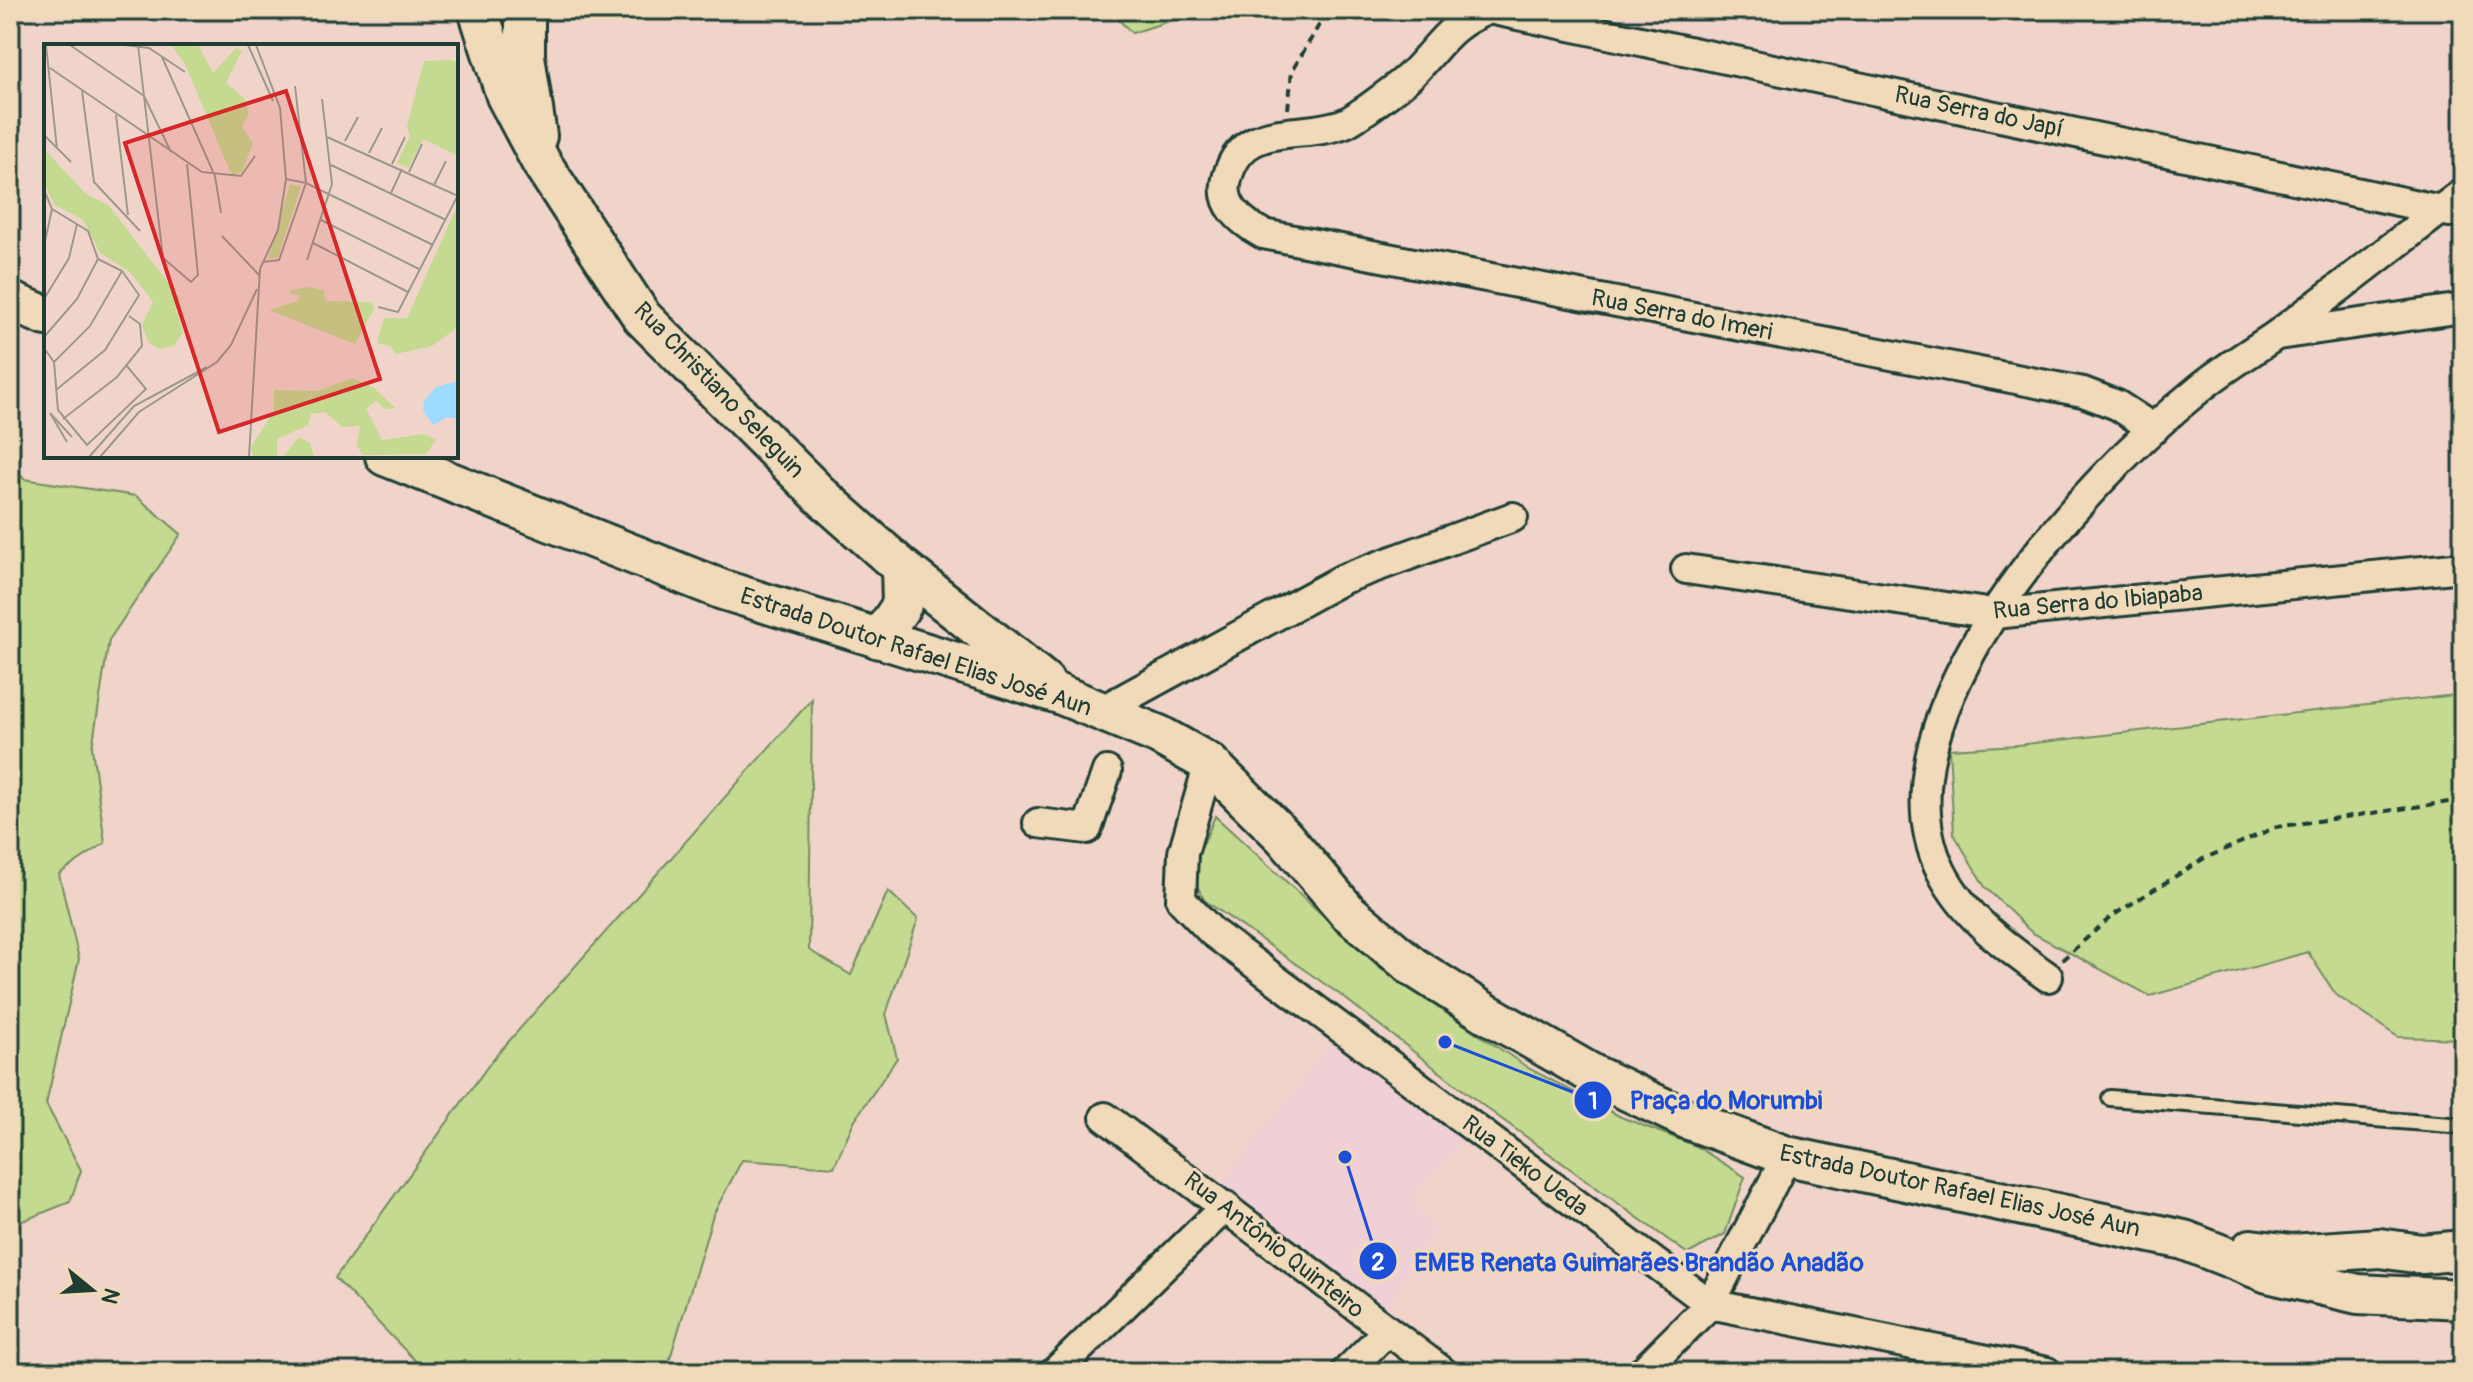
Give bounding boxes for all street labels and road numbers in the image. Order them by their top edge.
street label: Rua Serra do Japí [1892,80,2066,144]
street label: Rua Serra do Imeri [1589,283,1775,347]
street label: Rua Christiano Seleguin [627,296,811,484]
street label: Rua Serra do Ibiapaba [1992,578,2204,626]
street label: Estrada Doutor Rafael Elias José Aun [737,581,1095,723]
street label: Rua Tieko Ueda [1456,1109,1594,1223]
street label: Estrada Doutor Rafael Elias José Aun [1777,1139,2143,1243]
street label: Rua Antônio Quinteiro [1178,1166,1370,1324]

